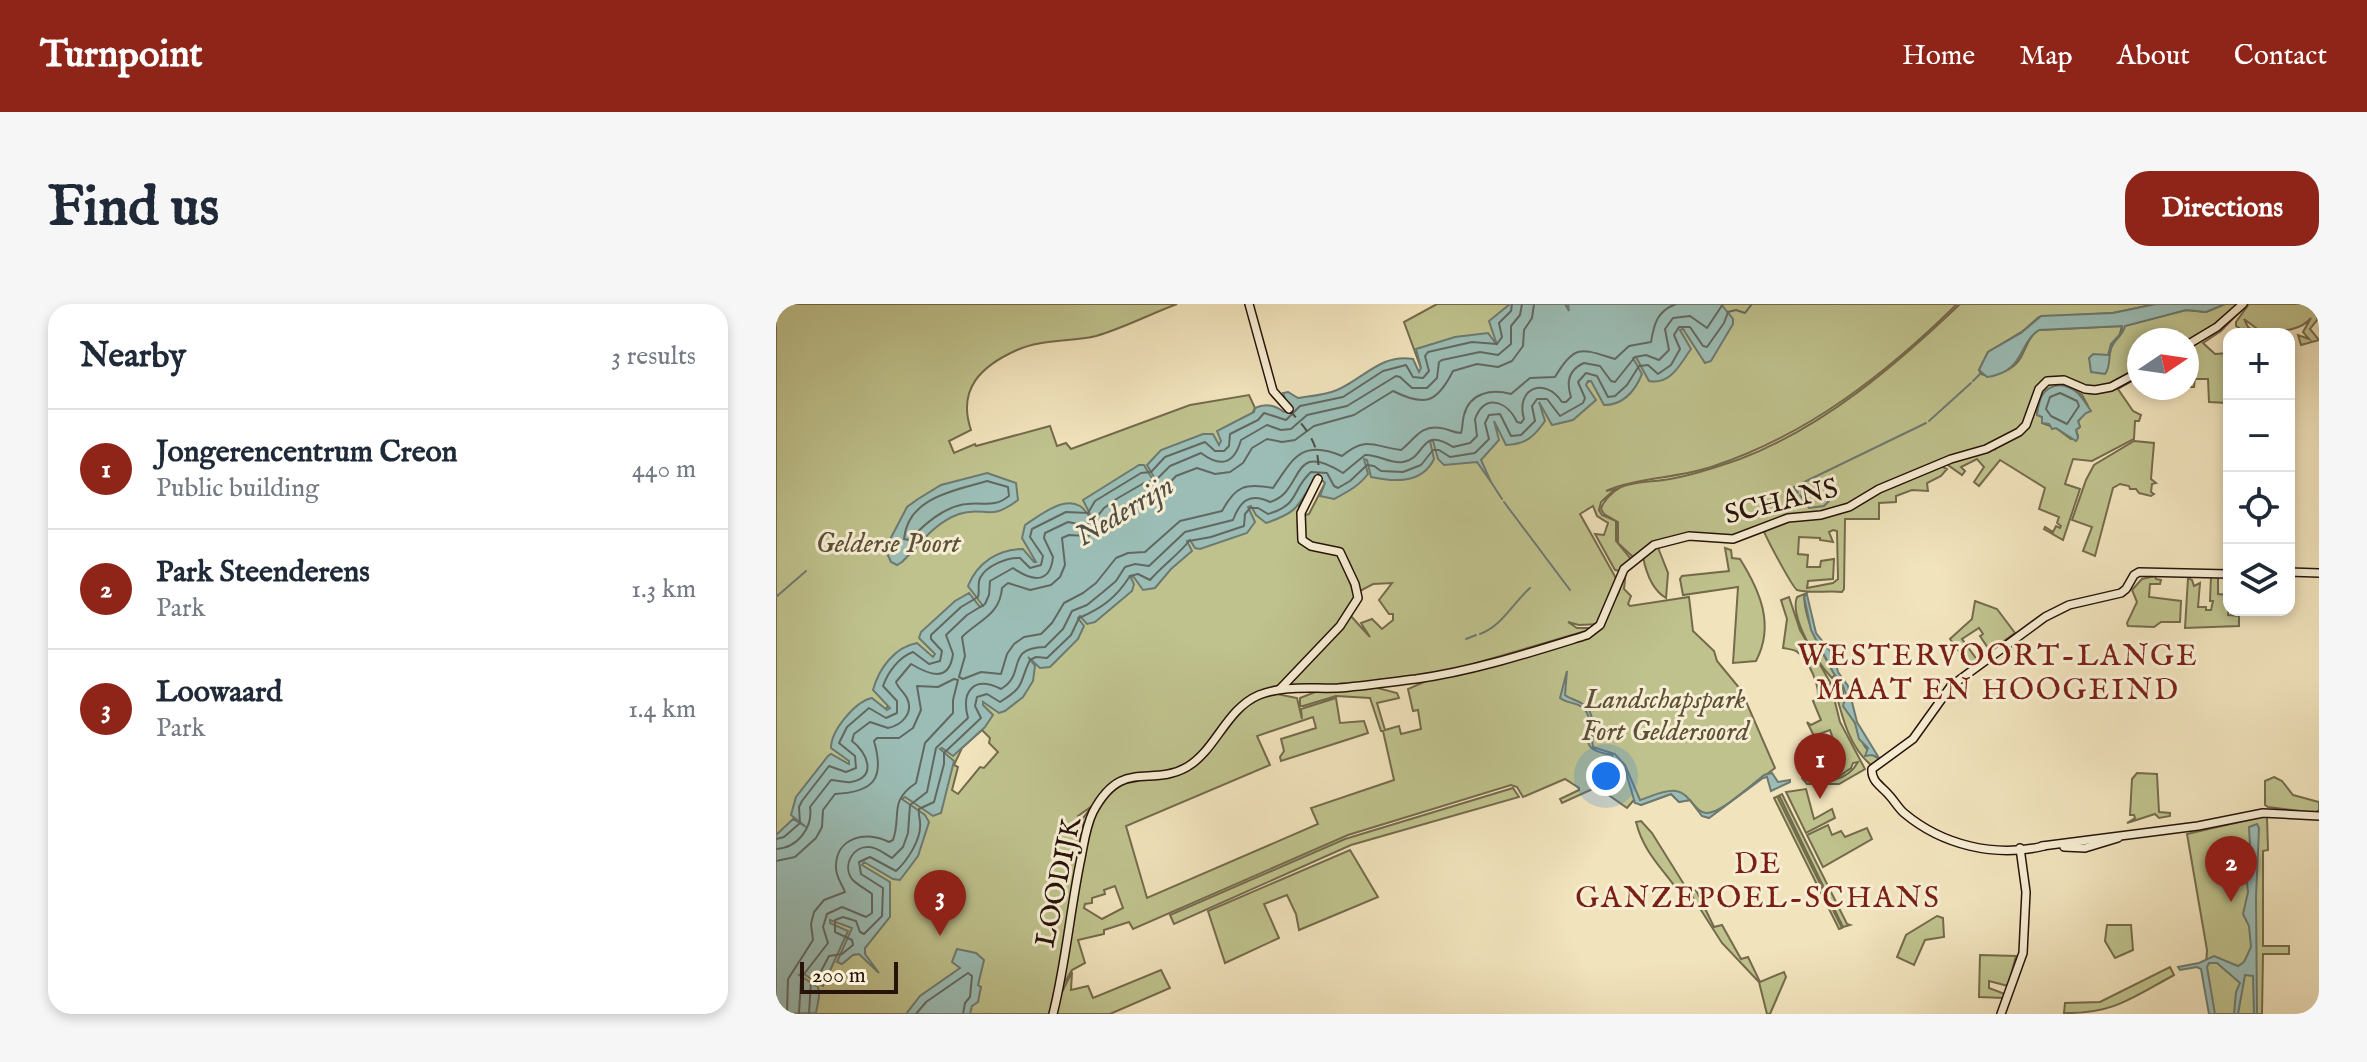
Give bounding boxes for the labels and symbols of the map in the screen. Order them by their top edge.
north arrow [2127,328,2199,400]
water label: Nederrijn [1068,467,1182,556]
street label: SCHANS [1721,471,1842,533]
park label: Gelderse Poort [816,527,961,562]
district label: WESTERVOORT-LANGE MAAT EN HOOGEIND [1797,638,2199,710]
park label: Landschapspark Fort Geldersoord [1581,683,1751,750]
pin: 1 [1794,733,1846,799]
your location [1586,756,1626,796]
street label: LOODIJK [1029,814,1090,951]
pin: 2 [2205,836,2257,902]
district label: DE GANZEPOEL-SCHANS [1575,846,1941,918]
pin: 3 [914,870,966,936]
scale bar [800,958,898,994]

